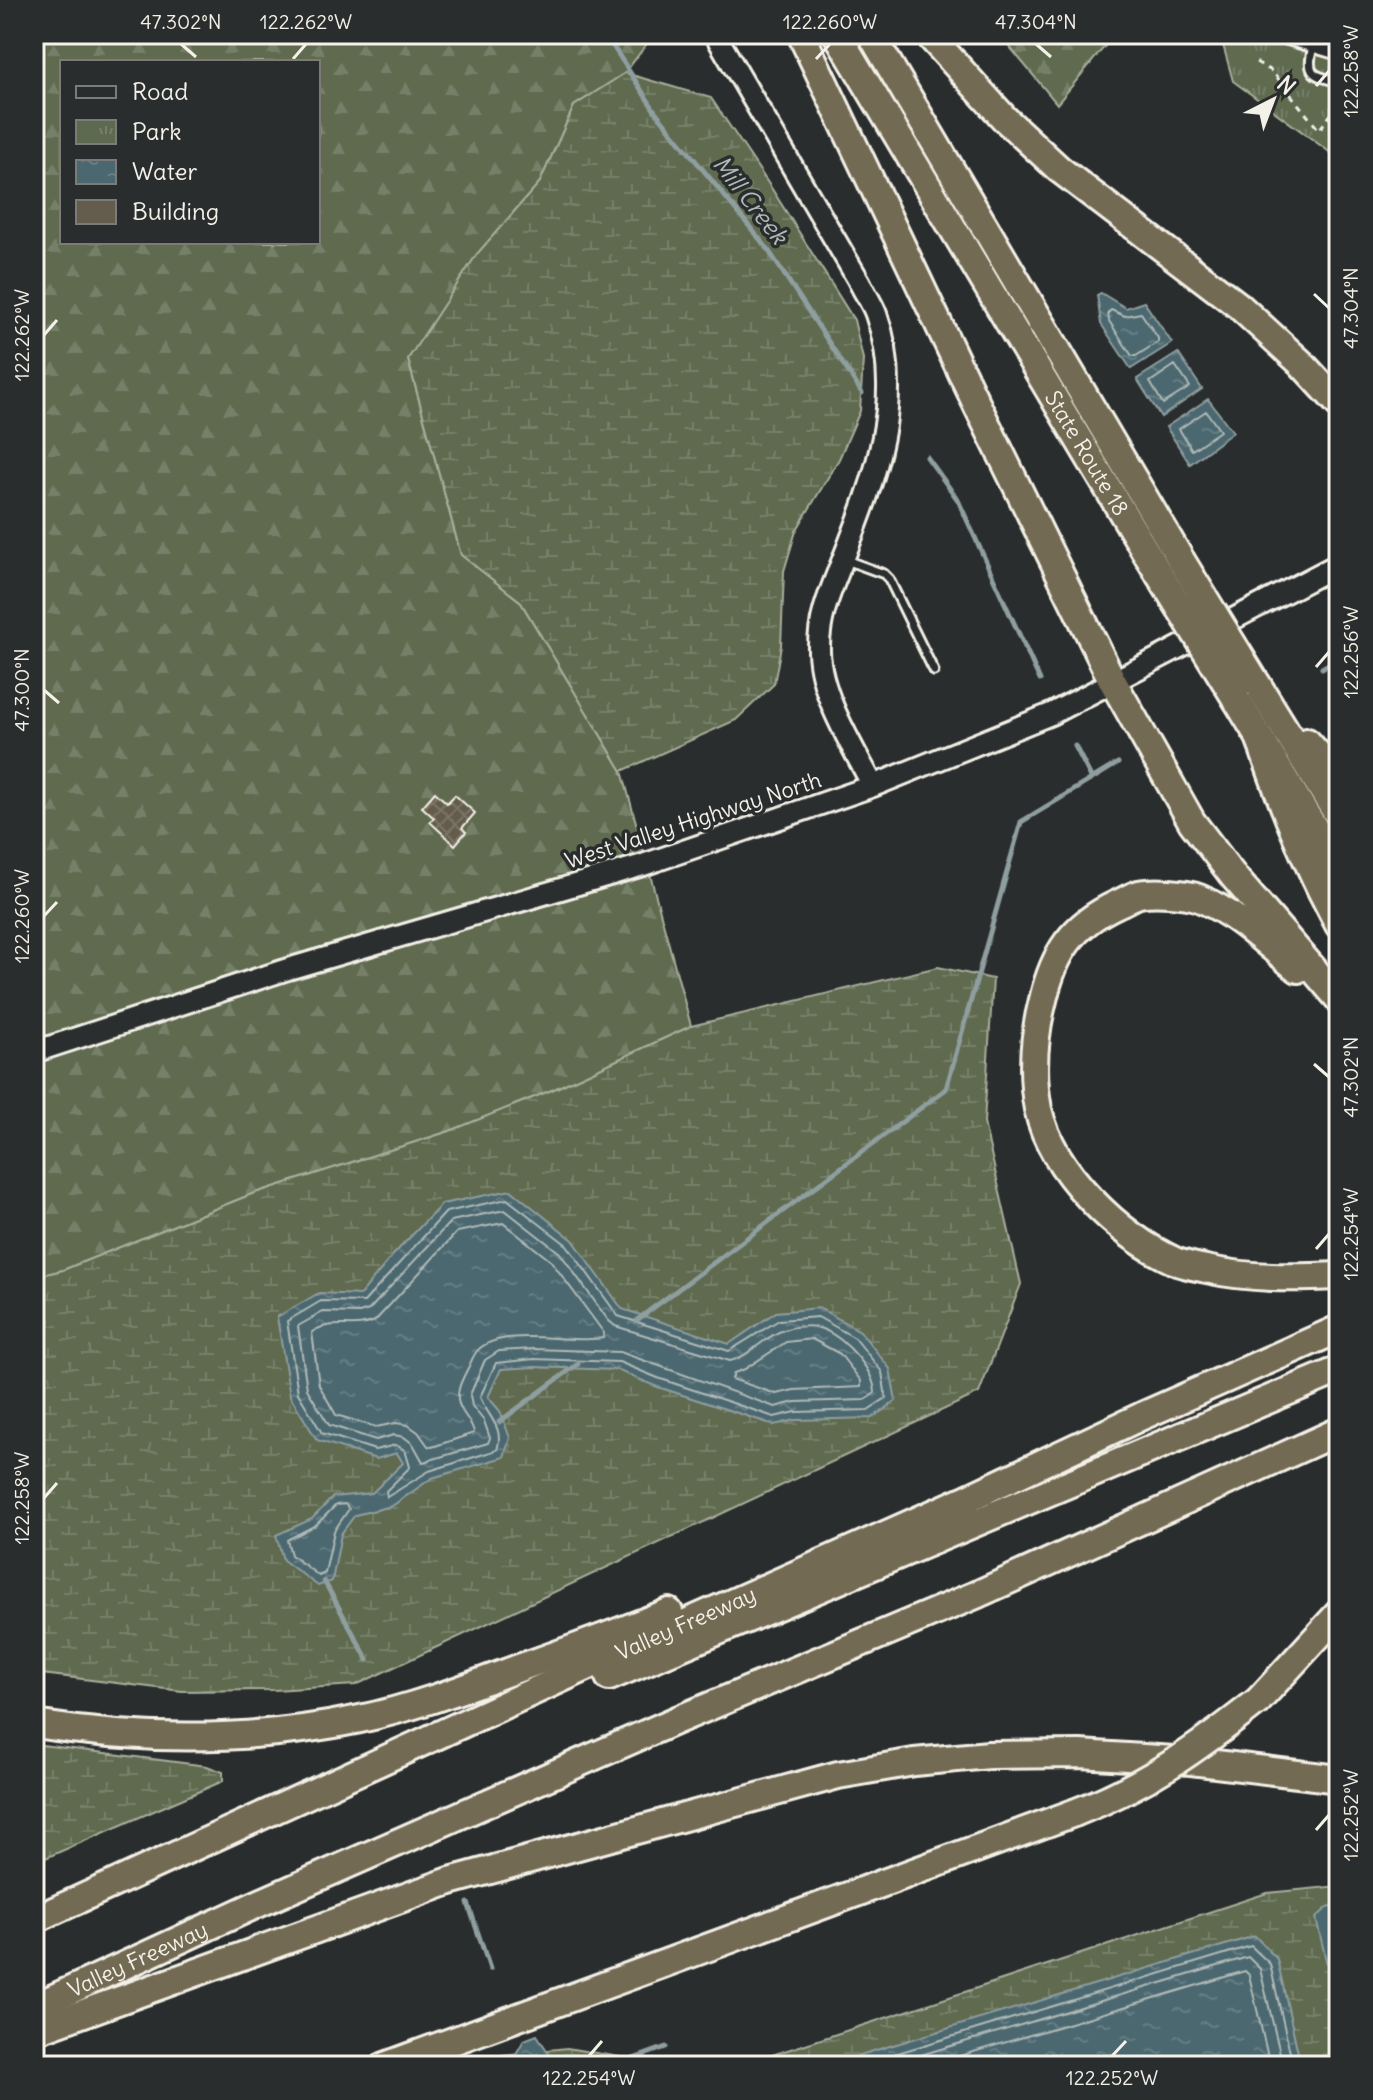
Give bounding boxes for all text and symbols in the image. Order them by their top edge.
text: 47.302°N [140,9,222,34]
text: 122.262°W [260,9,352,34]
text: 122.260°W [783,9,877,34]
text: 47.304°N [995,9,1077,34]
text: 122.258°W [1338,25,1363,117]
legend [60,60,320,244]
north arrow [1233,60,1313,140]
text: N [1271,70,1301,101]
text: Road [132,76,188,106]
text: Park [132,116,182,146]
water label: Mill Creek [707,149,796,251]
text: Water [132,156,197,186]
text: Building [132,196,219,226]
text: 47.304°N [1338,267,1363,349]
text: 122.262°W [9,289,34,381]
street label: State Route 18 [1039,385,1135,521]
text: 122.256°W [1338,606,1363,698]
text: 47.300°N [9,648,34,732]
street label: West Valley Highway North [561,765,825,875]
text: 122.260°W [9,869,34,963]
text: 47.302°N [1338,1036,1363,1118]
text: 122.254°W [1338,1188,1363,1280]
text: 122.258°W [9,1452,34,1544]
street label: Valley Freeway [611,1580,760,1667]
text: 122.252°W [1338,1769,1363,1861]
street label: Valley Freeway [63,1915,212,2004]
text: 122.254°W [543,2065,635,2090]
text: 122.252°W [1066,2065,1158,2090]

